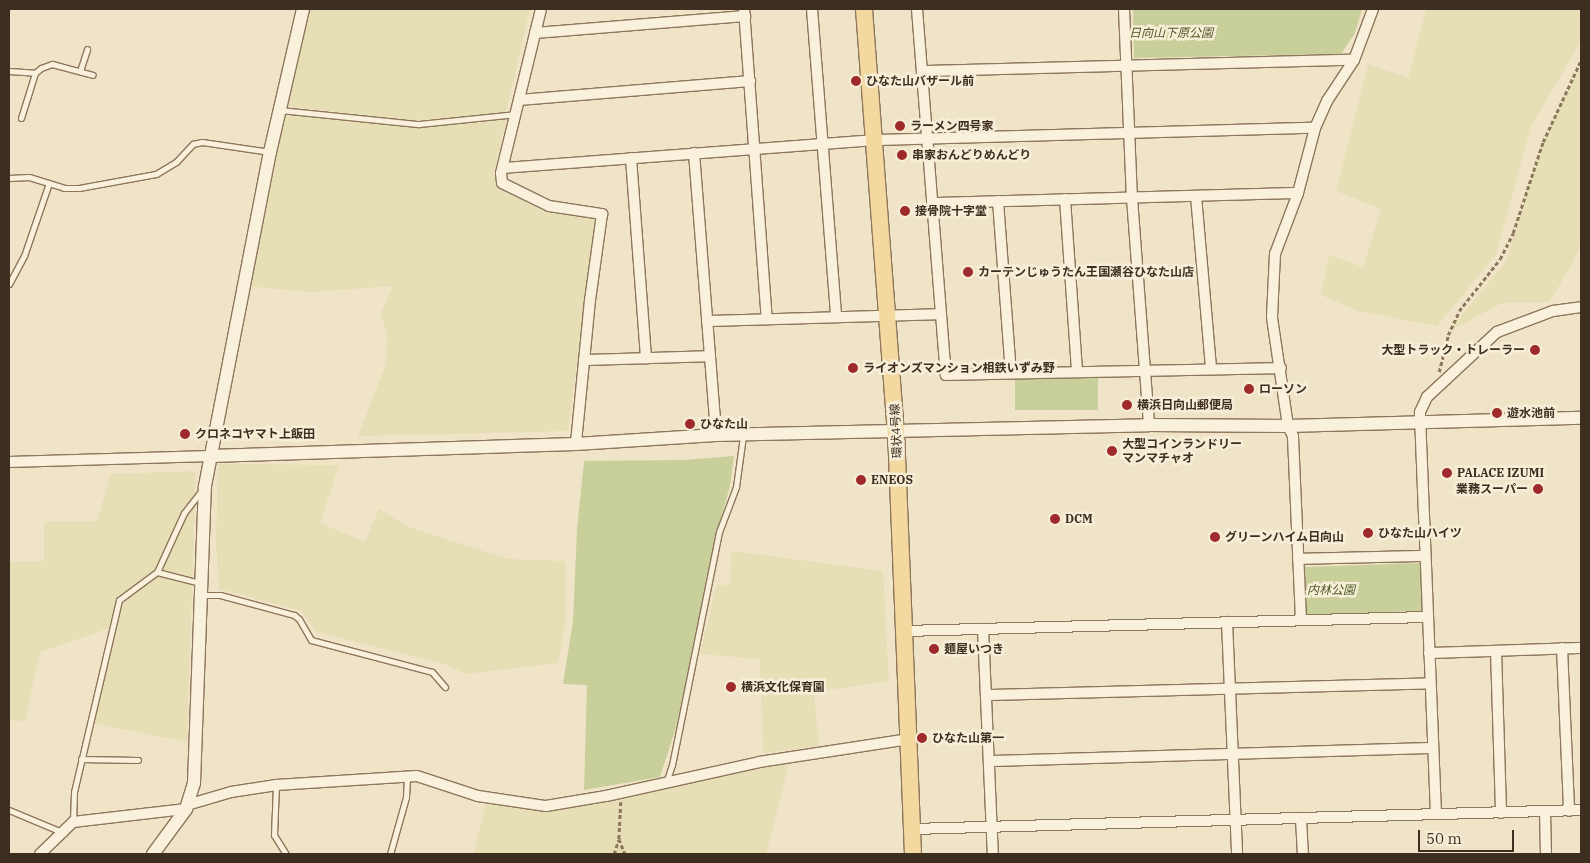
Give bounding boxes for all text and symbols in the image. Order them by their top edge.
park label: 日向山下原公園 [1129,26,1213,40]
place label: ひなた山バザール前 [866,74,974,88]
marker: ひなた山バザール前 [850,75,862,87]
place label: ラーメン四号家 [910,119,994,133]
marker: ラーメン四号家 [894,120,906,132]
place label: 串家おんどりめんどり [912,148,1032,162]
marker: 串家おんどりめんどり [896,149,908,161]
place label: 接骨院十字堂 [915,204,987,218]
marker: 接骨院十字堂 [899,205,911,217]
place label: カーテンじゅうたん王国瀬谷ひなた山店 [978,265,1194,279]
marker: カーテンじゅうたん王国瀬谷ひなた山店 [962,266,974,278]
place label: 大型トラック・トレーラー [1381,343,1525,357]
marker: 大型トラック・トレーラー [1529,344,1541,356]
place label: ライオンズマンション相鉄いずみ野 [863,361,1055,375]
marker: ライオンズマンション相鉄いずみ野 [847,362,859,374]
place label: ローソン [1259,382,1307,396]
marker: ローソン [1243,383,1255,395]
place label: 横浜日向山郵便局 [1137,398,1233,412]
marker: 横浜日向山郵便局 [1121,399,1133,411]
street label: 環状4号線 [887,403,905,459]
place label: 遊水池前 [1507,406,1555,420]
marker: 遊水池前 [1491,407,1503,419]
place label: ひなた山 [700,417,748,431]
marker: ひなた山 [684,418,696,430]
place label: クロネコヤマト上飯田 [195,427,315,441]
marker: クロネコヤマト上飯田 [179,428,191,440]
place label: 大型コインランドリー マンマチャオ [1122,437,1242,465]
marker: 大型コインランドリー マンマチャオ [1106,445,1118,457]
place label: PALACE IZUMI [1457,466,1544,480]
marker: PALACE IZUMI [1441,467,1453,479]
place label: ENEOS [871,473,913,487]
marker: ENEOS [855,474,867,486]
place label: 業務スーパー [1456,482,1528,496]
marker: 業務スーパー [1532,483,1544,495]
place label: DCM [1065,512,1093,526]
marker: DCM [1049,513,1061,525]
place label: ひなた山ハイツ [1378,526,1462,540]
marker: ひなた山ハイツ [1362,527,1374,539]
place label: グリーンハイム日向山 [1225,530,1345,544]
marker: グリーンハイム日向山 [1209,531,1221,543]
park label: 内林公園 [1307,583,1355,597]
place label: 麺屋いつき [944,642,1004,656]
marker: 麺屋いつき [928,643,940,655]
place label: 横浜文化保育園 [741,680,825,694]
marker: 横浜文化保育園 [725,681,737,693]
place label: ひなた山第一 [932,731,1004,745]
marker: ひなた山第一 [916,732,928,744]
scale bar [1420,820,1516,852]
text: 50 m [1426,829,1462,848]

